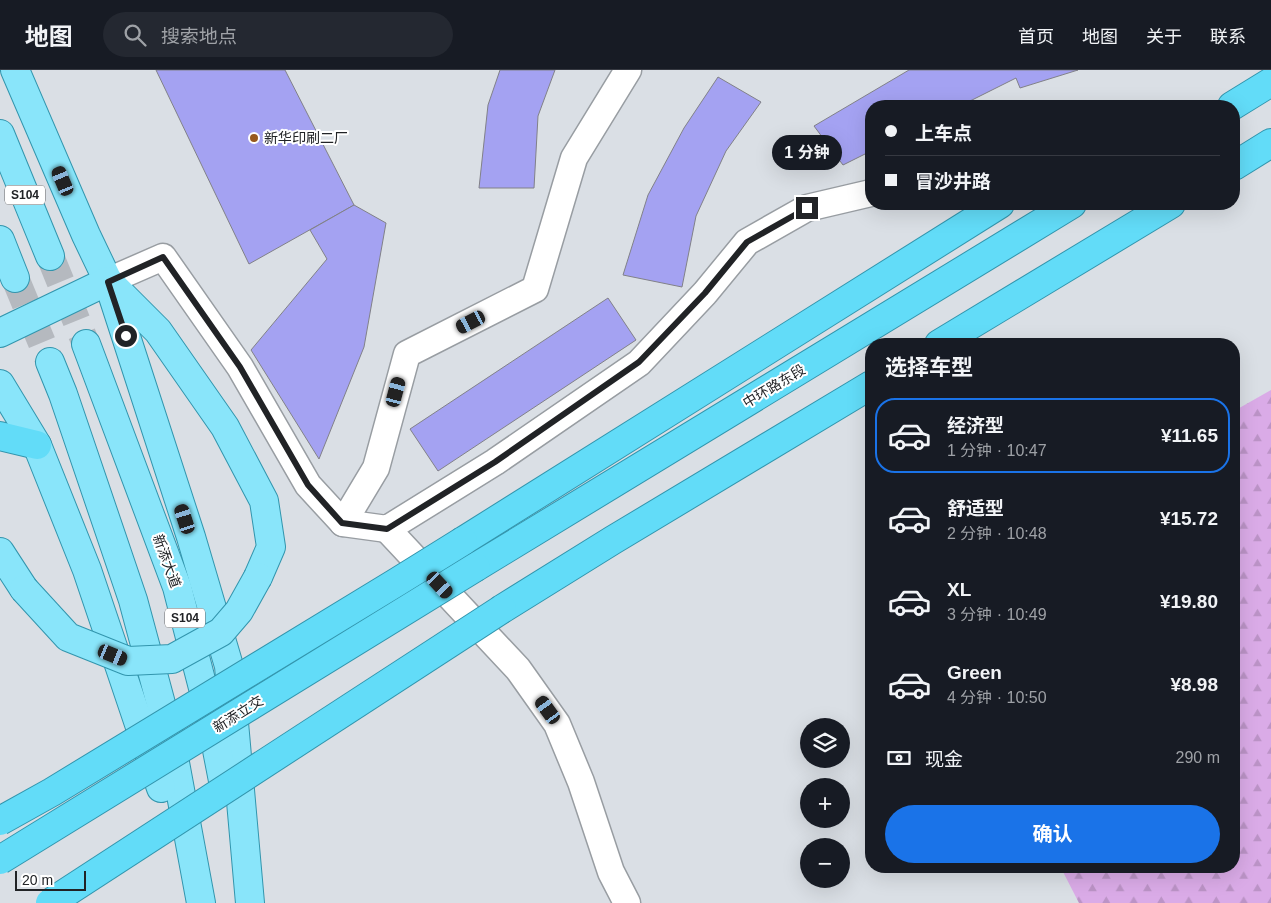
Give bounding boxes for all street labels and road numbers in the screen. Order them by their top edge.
road number: S104 [5,186,45,204]
street label: 中环路东段 [740,361,808,411]
street label: 新添大道 [150,532,184,590]
road number: S104 [165,608,205,628]
street label: 新添立交 [210,692,266,736]

